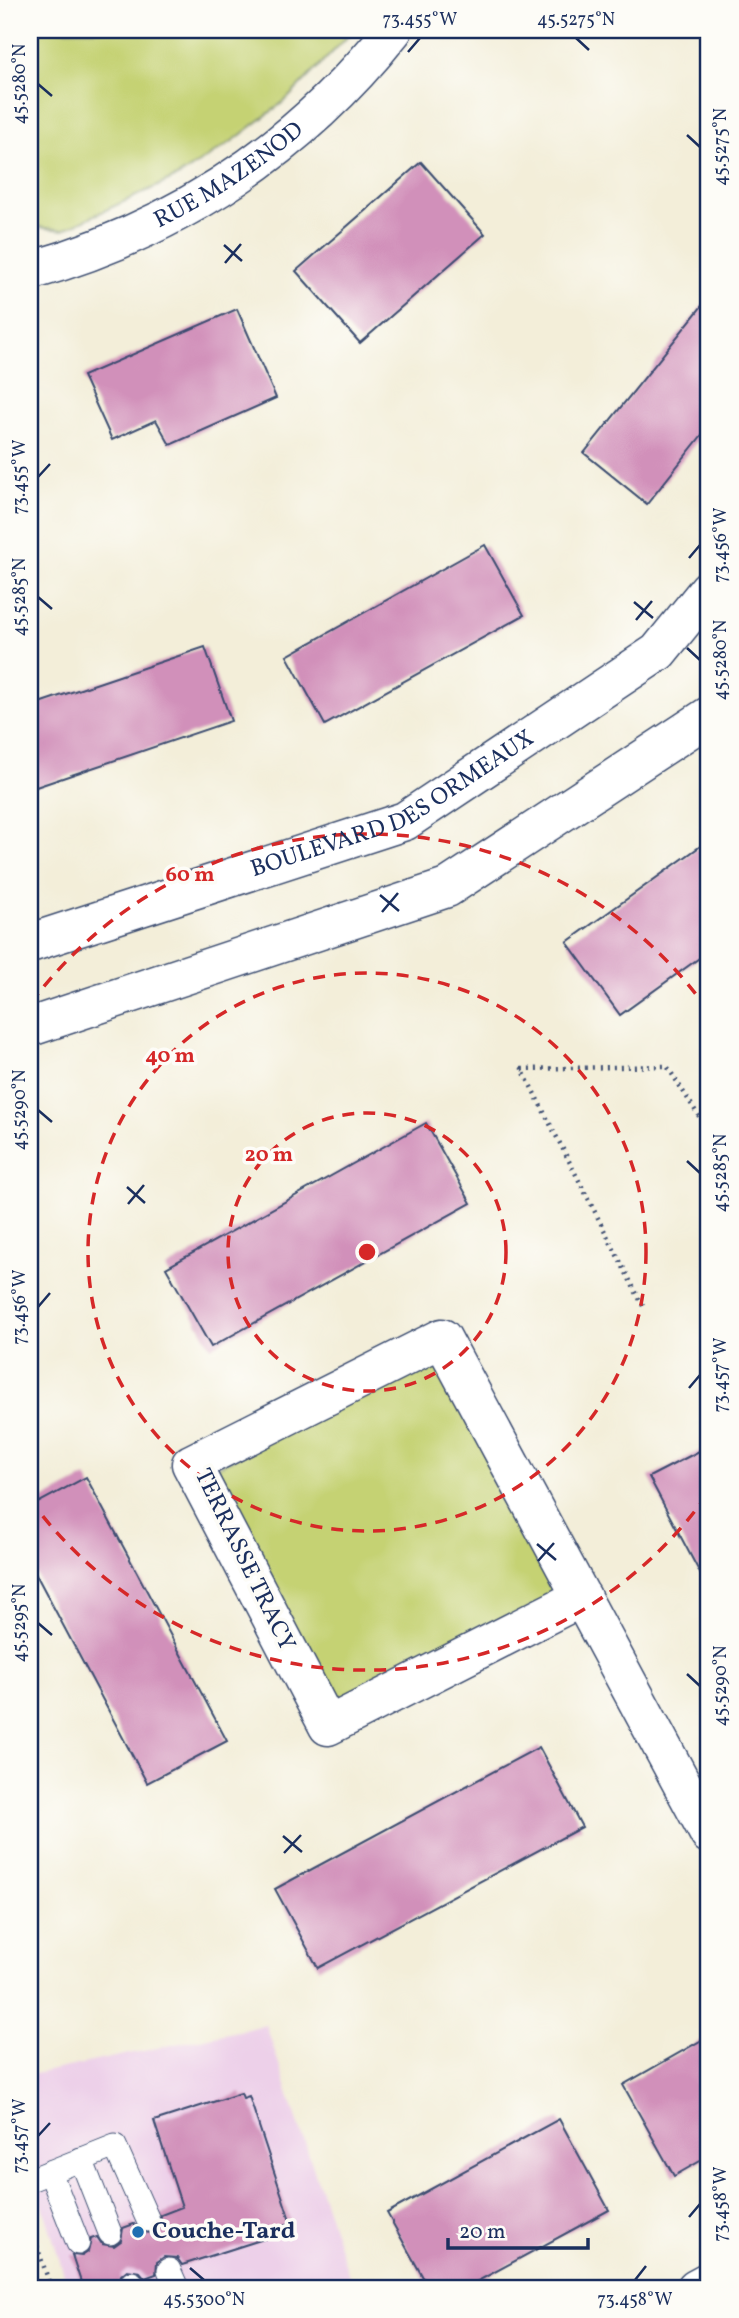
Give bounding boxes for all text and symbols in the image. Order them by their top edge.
text: 73.455°W [383,8,457,33]
text: 45.5275°N [537,8,615,33]
text: 45.5280°N [8,44,33,124]
text: 45.5275°N [709,108,734,186]
street label: RUE MAZENOD [148,114,311,238]
text: 73.455°W [8,440,33,514]
text: 73.456°W [709,507,734,583]
text: 45.5285°N [8,558,33,636]
text: 45.5280°N [709,620,734,700]
street label: BOULEVARD DES ORMEAUX [246,722,541,887]
text: 60 m [166,861,214,890]
text: 40 m [145,1042,195,1071]
text: 45.5290°N [8,1069,33,1151]
text: 45.5285°N [709,1134,734,1212]
text: 20 m [245,1141,293,1170]
centre of rings [355,1240,379,1264]
text: 73.456°W [8,1269,33,1345]
text: 73.457°W [709,1338,734,1412]
street label: TERRASSE TRACY [185,1463,303,1657]
text: 45.5295°N [8,1584,33,1662]
text: 45.5290°N [709,1645,734,1727]
text: 73.457°W [8,2099,33,2173]
text: 73.458°W [709,2166,734,2242]
scale bar [448,2206,588,2250]
place label: Couche-Tard [152,2215,296,2249]
text: 20 m [459,2218,505,2247]
marker: Couche-Tard [130,2224,146,2240]
text: 45.5300°N [163,2288,245,2313]
text: 73.458°W [597,2288,673,2313]

